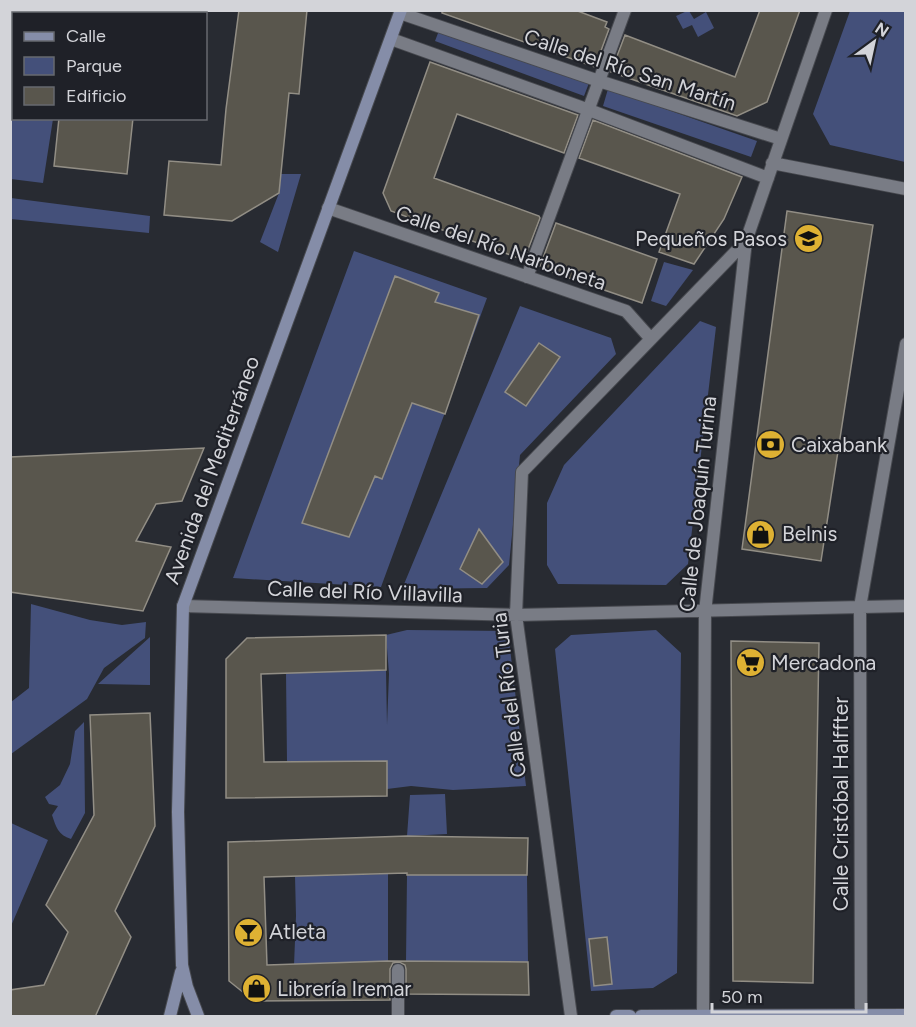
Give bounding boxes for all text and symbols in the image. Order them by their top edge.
legend [12,12,207,120]
north arrow [844,12,904,72]
text: N [872,19,892,41]
street label: Calle del Río San Martín [521,23,739,116]
text: Calle [66,25,106,47]
text: Parque [66,55,122,77]
text: Edificio [66,85,127,107]
street label: Calle del Río Narboneta [393,200,610,295]
school or university icon: Pequeños Pasos [792,223,824,255]
place label: Pequeños Pasos [635,226,787,251]
street label: Avenida del Mediterráneo [159,353,264,587]
street label: Calle de Joaquín Turina [674,395,721,613]
bank icon: Caixabank [754,429,786,461]
place label: Caixabank [791,432,888,457]
shop icon: Belnis [745,518,777,550]
place label: Belnis [782,521,837,546]
street label: Calle del Río Villavilla [267,576,463,607]
street label: Calle del Río Turia [486,611,531,779]
supermarket icon: Mercadona [734,647,766,679]
place label: Mercadona [771,650,876,675]
street label: Calle Cristóbal Halffter [828,697,853,911]
bar icon: Atleta [232,916,264,948]
place label: Atleta [269,919,326,944]
shop icon: Librería Iremar [240,973,272,1005]
place label: Librería Iremar [277,976,411,1001]
scale bar [712,976,866,1014]
text: 50 m [721,986,763,1008]

